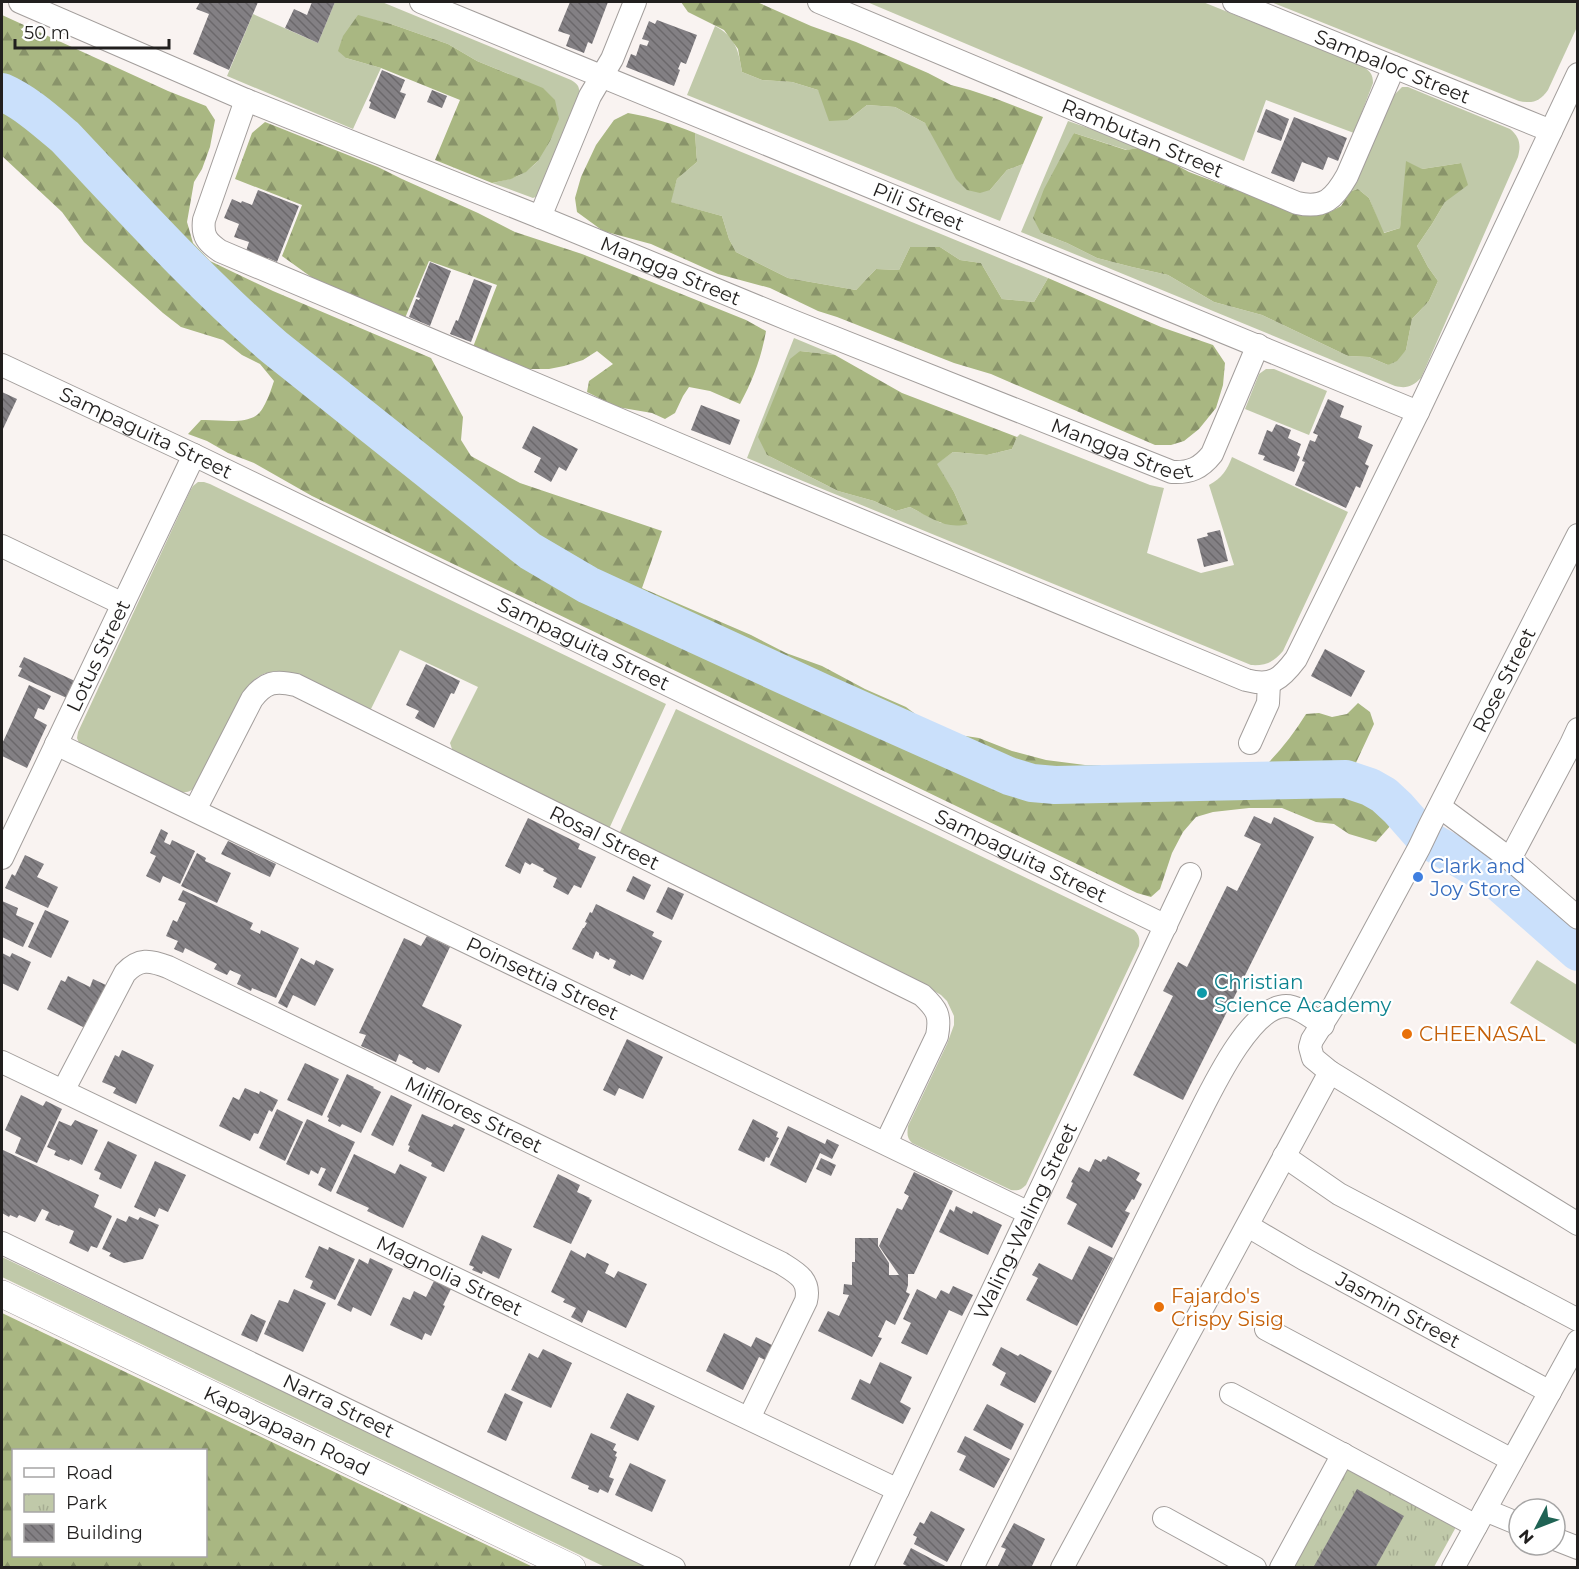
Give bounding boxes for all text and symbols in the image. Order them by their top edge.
scale bar [15,12,170,50]
text: 50 m [24,22,70,44]
street label: Sampaloc Street [1311,24,1474,109]
street label: Rambutan Street [1058,93,1227,183]
street label: Pili Street [869,177,968,236]
street label: Mangga Street [597,231,744,310]
street label: Sampaguita Street [56,382,236,484]
street label: Mangga Street [1048,413,1195,484]
street label: Sampaguita Street [494,592,674,696]
street label: Lotus Street [61,596,135,716]
street label: Rose Street [1467,624,1541,736]
street label: Rosal Street [545,800,663,875]
street label: Sampaguita Street [931,804,1111,908]
place label: Clark and Joy Store [1429,854,1525,901]
marker: Clark and Joy Store [1411,870,1425,884]
street label: Poinsettia Street [462,932,623,1025]
place label: Christian Science Academy [1214,970,1392,1017]
marker: Christian Science Academy [1195,986,1209,1000]
place label: CHEENASAL [1419,1022,1545,1046]
marker: CHEENASAL [1400,1027,1414,1041]
street label: Milflores Street [401,1071,546,1158]
street label: Waling-Waling Street [969,1119,1082,1323]
street label: Magnolia Street [373,1231,526,1321]
street label: Jasmin Street [1331,1266,1464,1353]
place label: Fajardo's Crispy Sisig [1171,1284,1284,1331]
marker: Fajardo's Crispy Sisig [1152,1300,1166,1314]
street label: Narra Street [279,1369,398,1443]
street label: Kapayapaan Road [200,1381,374,1481]
legend [12,1449,207,1557]
text: Road [66,1462,113,1484]
text: Park [66,1492,107,1514]
north arrow [1507,1497,1567,1557]
text: Building [66,1522,143,1544]
text: N [1515,1526,1538,1548]

